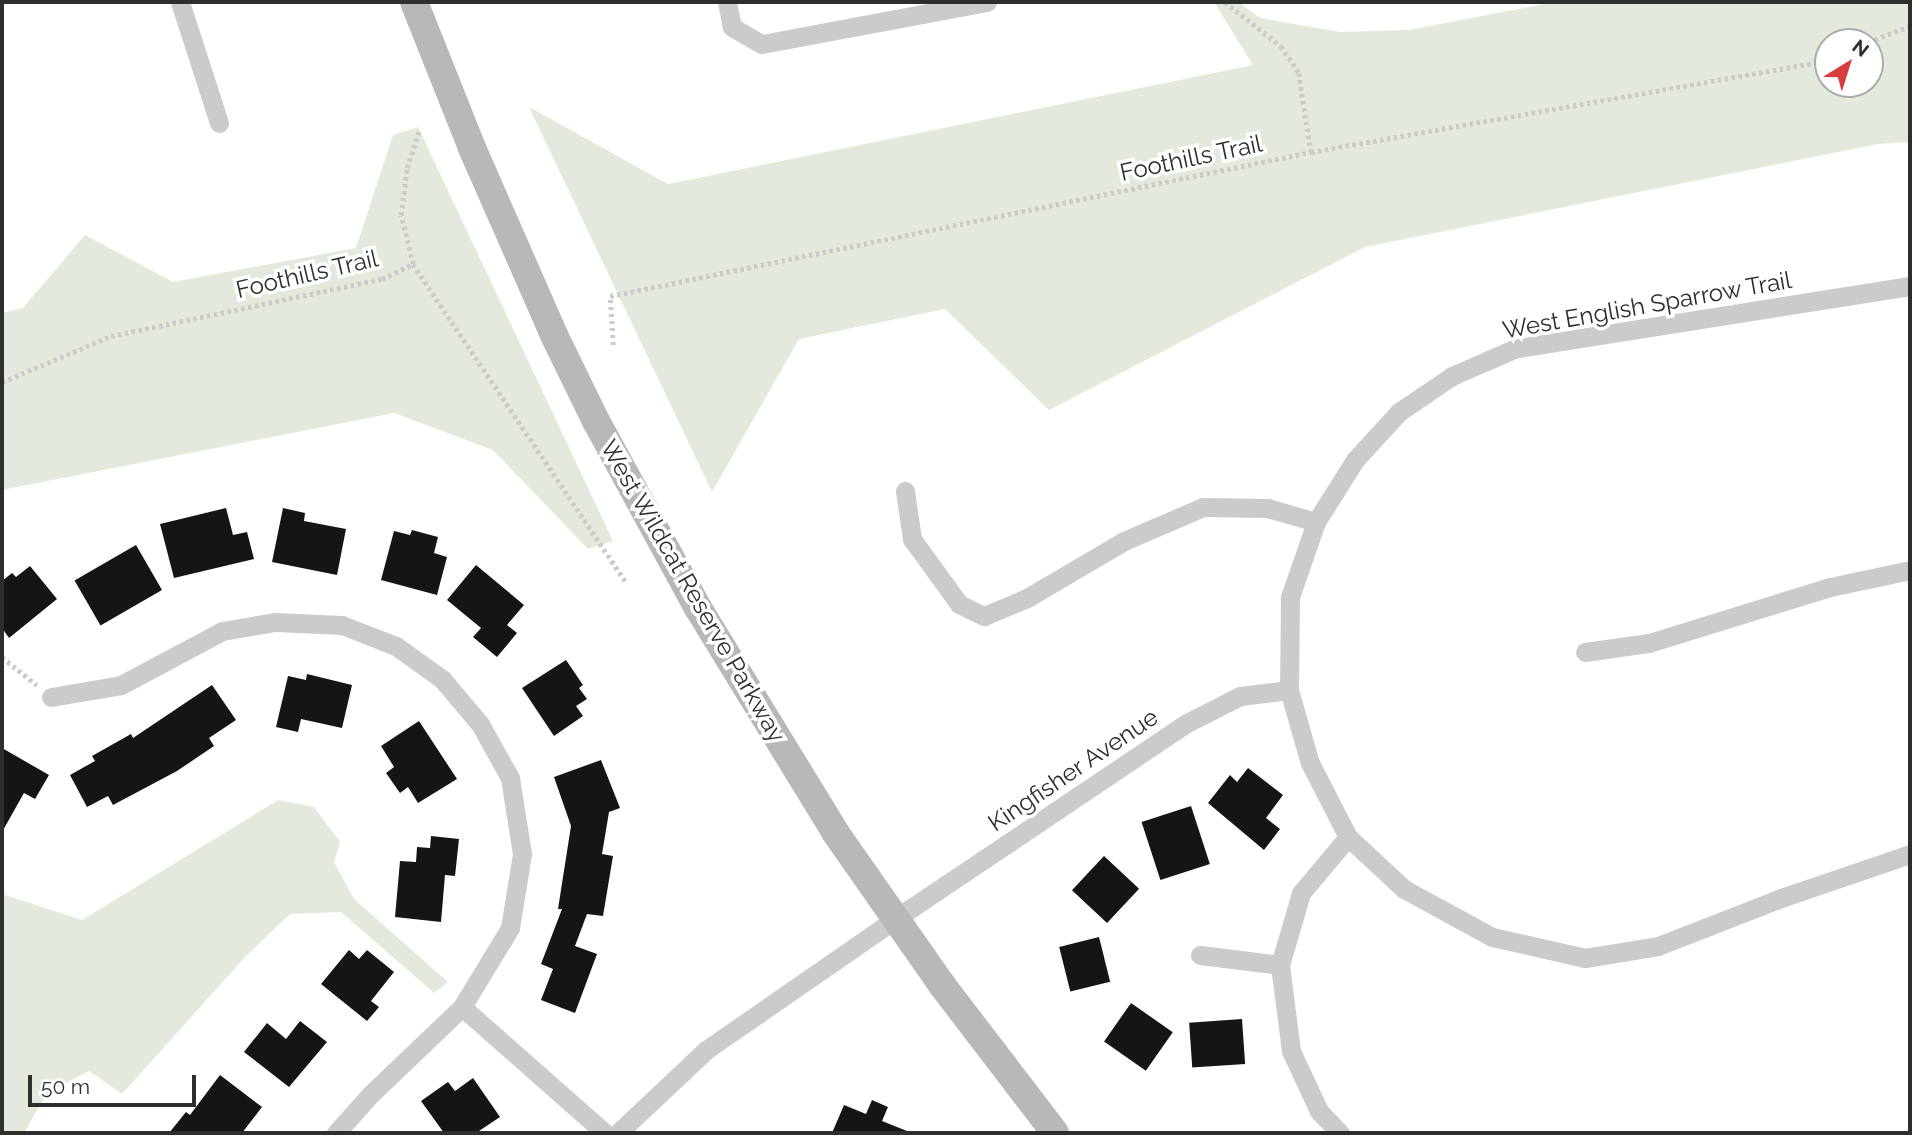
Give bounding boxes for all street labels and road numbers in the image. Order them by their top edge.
street label: Foothills Trail [1117,129,1265,187]
street label: Foothills Trail [233,244,381,304]
street label: West English Sparrow Trail [1500,265,1794,345]
street label: West Wildcat Reserve Parkway [594,434,792,748]
street label: Kingfisher Avenue [982,702,1164,838]

